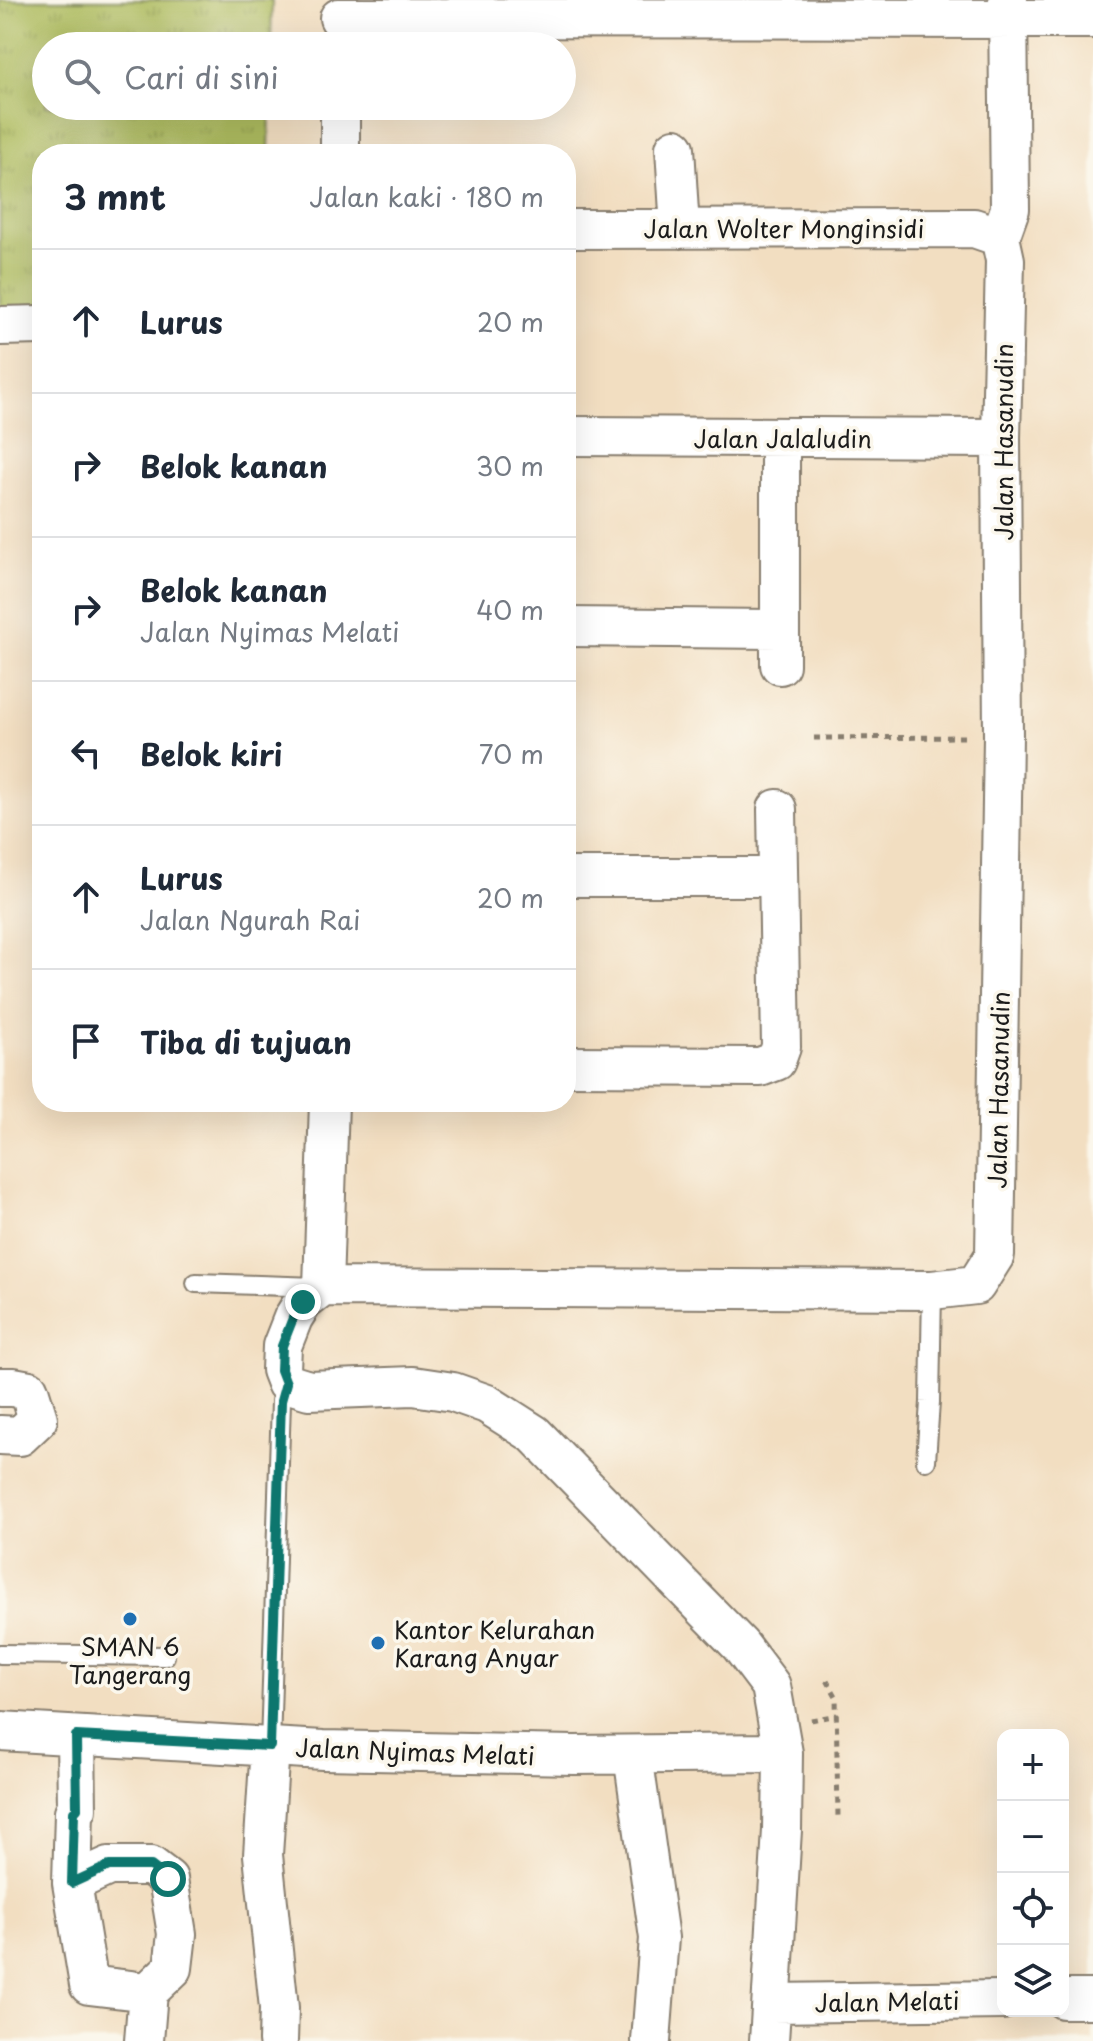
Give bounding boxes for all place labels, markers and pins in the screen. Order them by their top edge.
marker: SMAN 6 Tangerang [121,1610,139,1628]
place label: Kantor Kelurahan Karang Anyar [394,1611,595,1675]
place label: SMAN 6 Tangerang [69,1628,191,1692]
marker: Kantor Kelurahan Karang Anyar [369,1634,387,1652]

